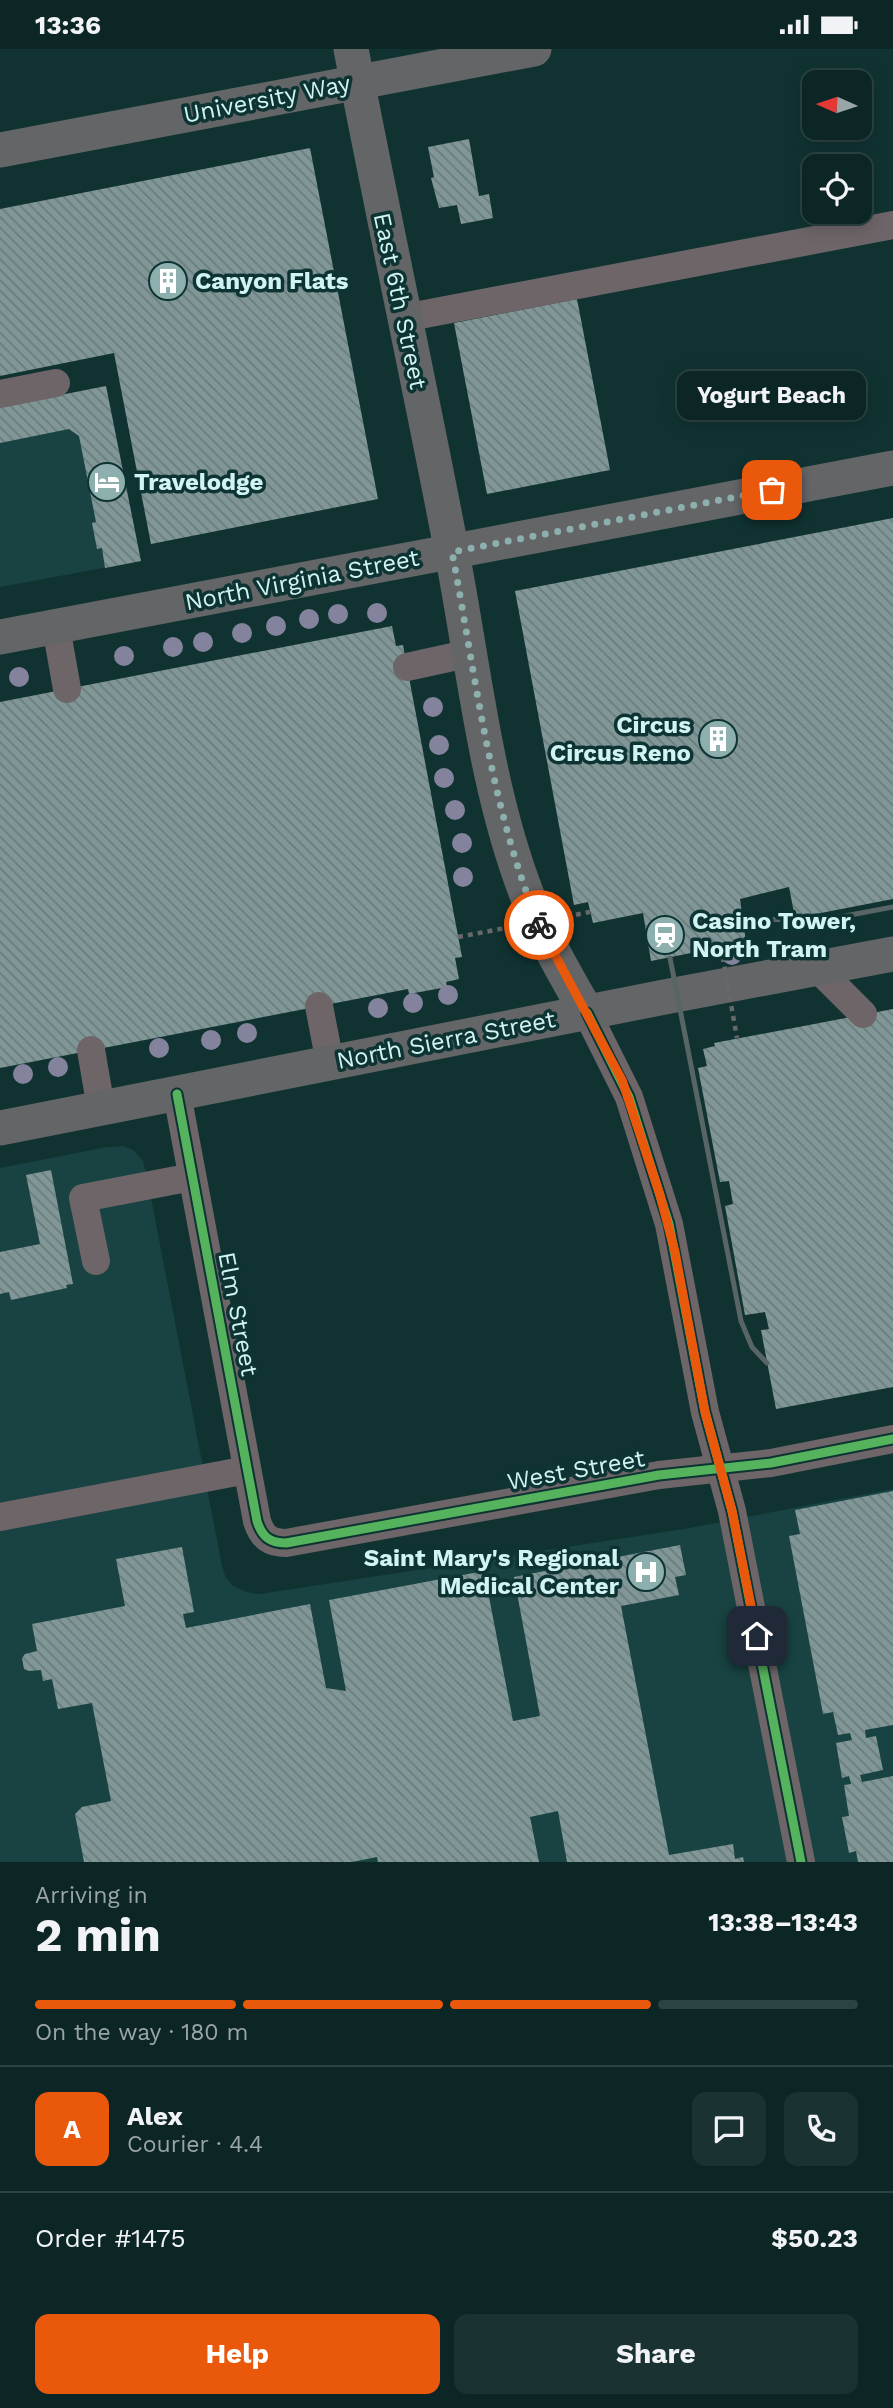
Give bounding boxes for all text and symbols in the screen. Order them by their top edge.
text: 13:36 [35,10,101,40]
street label: University Way [181,69,354,129]
north arrow [802,70,872,140]
map controls [802,70,872,224]
button: locate [802,154,872,224]
street label: East 6th Street [368,210,432,392]
building icon: Canyon Flats [147,260,189,302]
place label: Canyon Flats [195,267,349,295]
callout: Yogurt Beach [678,371,866,420]
text: Yogurt Beach [697,382,846,409]
pin [742,460,802,520]
hotel icon: Travelodge [86,461,128,503]
place label: Travelodge [134,468,264,496]
icon: bag [753,471,791,509]
street label: North Virginia Street [182,544,422,616]
place label: Circus Circus Reno [550,711,691,767]
building icon: Circus Circus Reno [697,718,739,760]
courier [504,890,574,960]
icon: bike [520,906,558,944]
place label: Casino Tower, North Tram [692,907,856,963]
station icon: Casino Tower, North Tram [644,914,686,956]
street label: North Sierra Street [334,1005,558,1075]
street label: Elm Street [212,1250,264,1378]
street label: West Street [505,1444,647,1496]
place label: Saint Mary's Regional Medical Center [364,1544,620,1600]
hospital icon: Saint Mary's Regional Medical Center [625,1551,667,1593]
pin [727,1606,787,1666]
icon: home [738,1617,776,1655]
text: Arriving in [35,1882,148,1909]
text: 13:38–13:43 [708,1907,858,1937]
text: 2 min [35,1908,161,1962]
text: On the way · 180 m [35,2019,248,2046]
button: chat [692,2092,766,2166]
button: phone [784,2092,858,2166]
text: Alex [127,2101,183,2131]
text: A [63,2114,81,2144]
text: Courier · 4.4 [127,2131,263,2158]
text: Order #1475 [35,2223,186,2253]
text: $50.23 [771,2223,858,2253]
button: Help [35,2314,440,2394]
button: Share [454,2314,858,2394]

